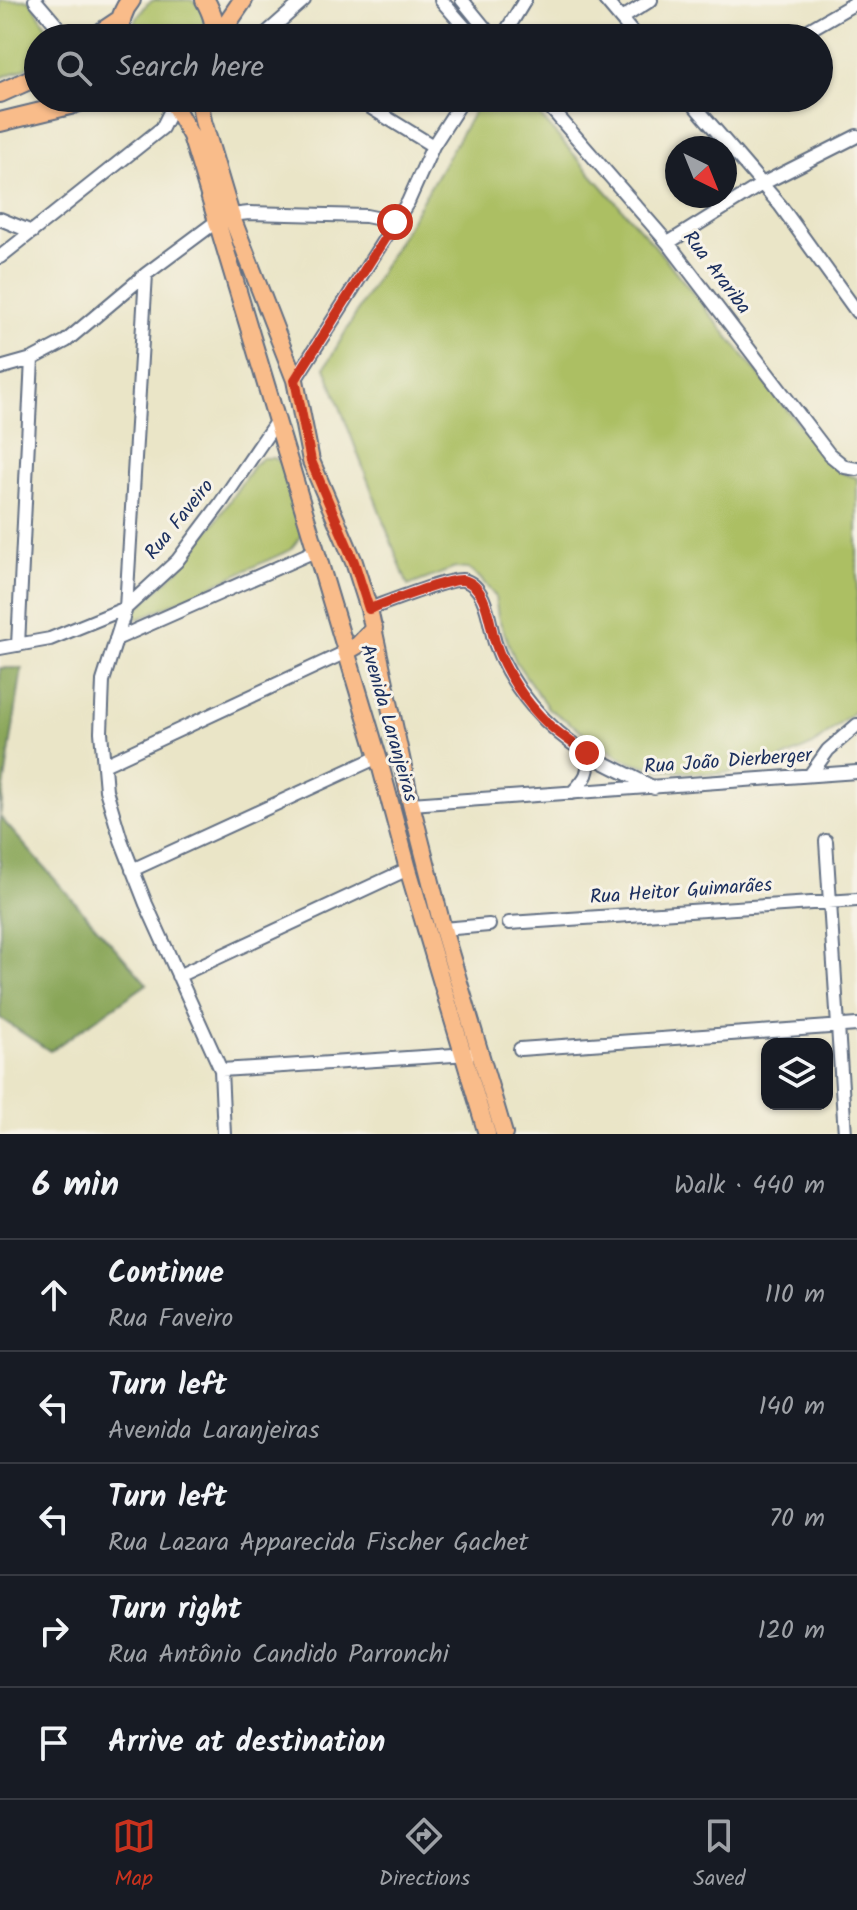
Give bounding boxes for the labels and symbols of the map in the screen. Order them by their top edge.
north arrow [665,136,737,208]
route start [377,204,413,240]
street label: Rua Arariba [674,224,758,322]
street label: Rua Faveiro [137,472,223,568]
street label: Avenida Laranjeiras [350,640,426,806]
route end [569,735,605,771]
street label: Rua João Dierberger [643,740,814,784]
street label: Rua Heitor Guimarães [589,870,774,914]

